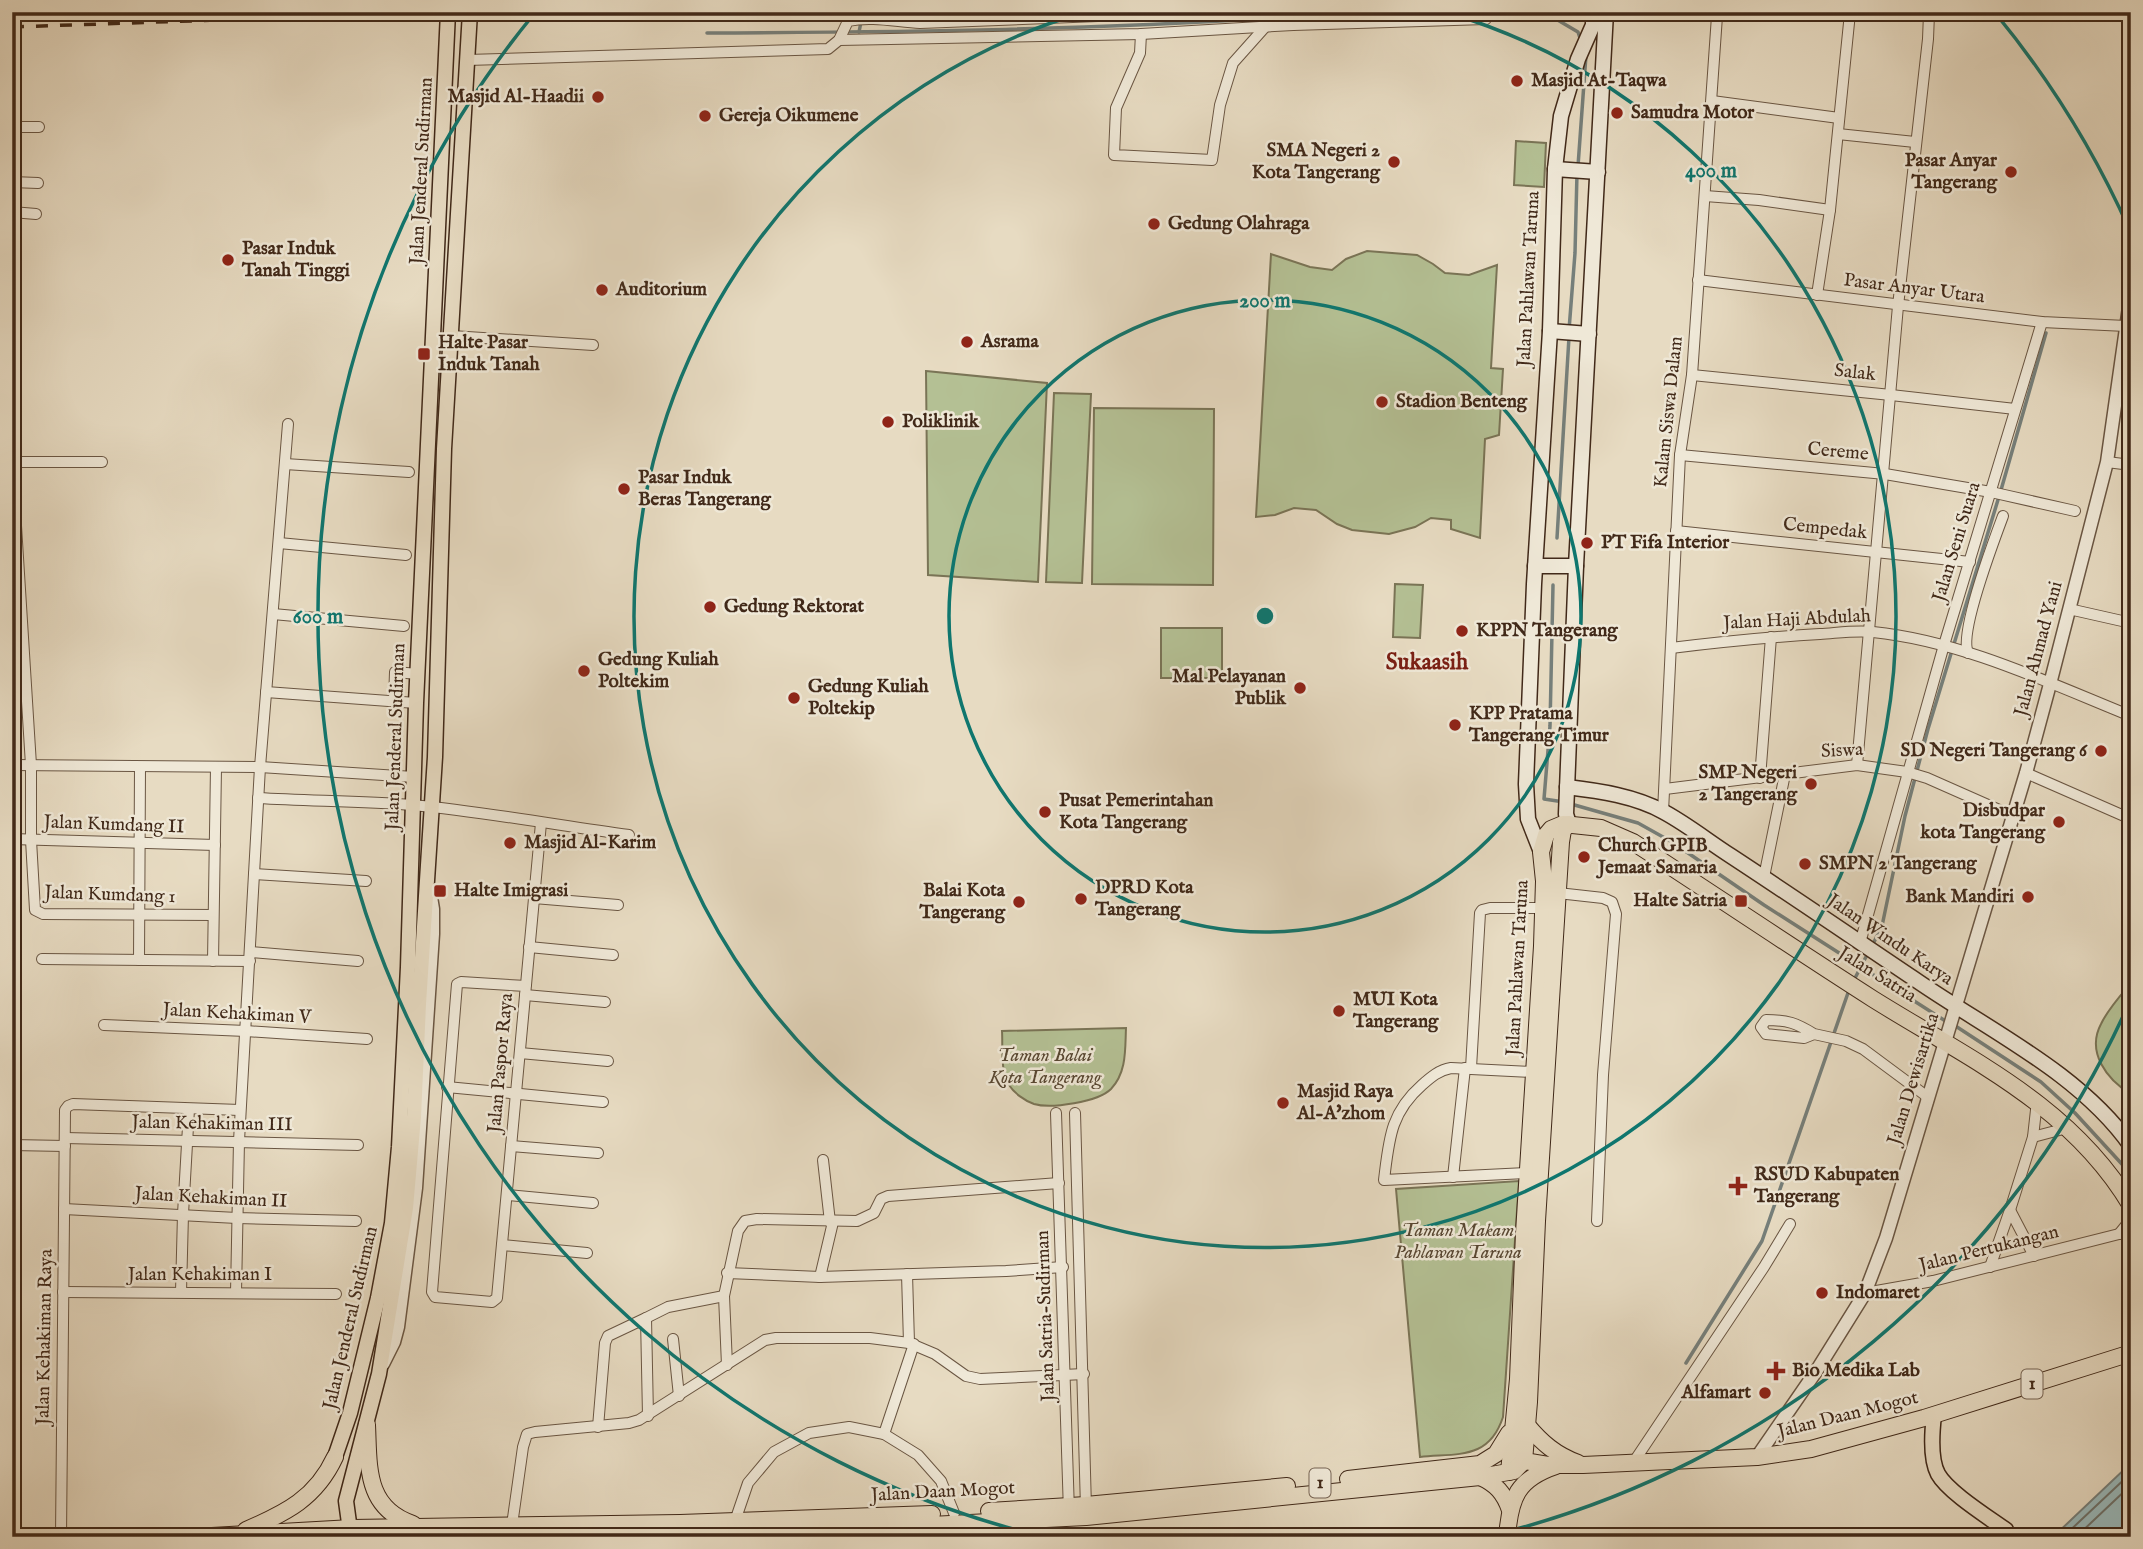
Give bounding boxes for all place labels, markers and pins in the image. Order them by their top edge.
place label: Masjid At-Taqwa [1531,69,1667,93]
marker: Masjid At-Taqwa [1509,73,1525,89]
place label: Masjid Al-Haadii [448,85,584,109]
marker: Masjid Al-Haadii [590,89,606,105]
place label: Samudra Motor [1631,101,1755,125]
place label: Gereja Oikumene [719,104,859,128]
marker: Samudra Motor [1609,105,1625,121]
marker: Gereja Oikumene [697,108,713,124]
place label: SMA Negeri 2 Kota Tangerang [1252,139,1381,185]
place label: Pasar Anyar Tangerang [1905,149,1998,195]
marker: SMA Negeri 2 Kota Tangerang [1386,154,1402,170]
marker: Pasar Anyar Tangerang [2003,164,2019,180]
place label: Gedung Olahraga [1168,212,1310,236]
marker: Gedung Olahraga [1146,216,1162,232]
place label: Pasar Induk Tanah Tinggi [241,237,350,283]
marker: Pasar Induk Tanah Tinggi [220,252,236,268]
place label: Auditorium [615,278,707,302]
marker: Auditorium [594,282,610,298]
place label: Asrama [980,330,1039,354]
place label: Halte Pasar Induk Tanah [438,331,541,377]
marker: Asrama [959,334,975,350]
marker: Halte Pasar Induk Tanah [416,346,432,362]
place label: Stadion Benteng [1396,390,1528,414]
marker: Stadion Benteng [1374,394,1390,410]
place label: Poliklinik [902,410,980,434]
marker: Poliklinik [880,414,896,430]
place label: Pasar Induk Beras Tangerang [638,466,771,512]
marker: Pasar Induk Beras Tangerang [616,481,632,497]
place label: PT Fifa Interior [1601,531,1730,555]
marker: PT Fifa Interior [1579,535,1595,551]
place label: Gedung Rektorat [724,595,864,619]
marker: Gedung Rektorat [702,599,718,615]
centre of rings [1253,604,1277,628]
place label: KPPN Tangerang [1476,619,1618,643]
marker: KPPN Tangerang [1454,623,1470,639]
place label: Gedung Kuliah Poltekim [598,648,719,694]
marker: Gedung Kuliah Poltekim [576,663,592,679]
place label: Mal Pelayanan Publik [1172,665,1287,711]
place label: Gedung Kuliah Poltekip [808,675,929,721]
marker: Mal Pelayanan Publik [1292,680,1308,696]
marker: Gedung Kuliah Poltekip [786,690,802,706]
place label: KPP Pratama Tangerang Timur [1468,702,1610,748]
marker: KPP Pratama Tangerang Timur [1447,717,1463,733]
place label: SD Negeri Tangerang 6 [1900,739,2088,763]
marker: SD Negeri Tangerang 6 [2093,743,2109,759]
place label: SMP Negeri 2 Tangerang [1699,761,1798,807]
marker: SMP Negeri 2 Tangerang [1803,776,1819,792]
place label: Pusat Pemerintahan Kota Tangerang [1059,789,1214,835]
place label: Disbudpar kota Tangerang [1919,799,2046,845]
marker: Pusat Pemerintahan Kota Tangerang [1037,804,1053,820]
marker: Disbudpar kota Tangerang [2051,814,2067,830]
place label: Masjid Al-Karim [524,831,656,855]
place label: Church GPIB Jemaat Samaria [1595,834,1718,880]
marker: Masjid Al-Karim [502,835,518,851]
marker: Church GPIB Jemaat Samaria [1576,849,1592,865]
place label: SMPN 2 Tangerang [1819,852,1977,876]
marker: SMPN 2 Tangerang [1797,856,1813,872]
place label: DPRD Kota Tangerang [1094,876,1194,922]
place label: Halte Imigrasi [454,879,568,903]
place label: Balai Kota Tangerang [919,879,1006,925]
marker: Halte Imigrasi [432,883,448,899]
place label: Bank Mandiri [1905,885,2014,909]
place label: Halte Satria [1633,889,1728,913]
marker: Bank Mandiri [2020,889,2036,905]
marker: DPRD Kota Tangerang [1073,891,1089,907]
marker: Halte Satria [1733,893,1749,909]
marker: Balai Kota Tangerang [1011,894,1027,910]
place label: MUI Kota Tangerang [1352,988,1439,1034]
marker: MUI Kota Tangerang [1331,1003,1347,1019]
place label: Masjid Raya Al-A'zhom [1296,1080,1394,1126]
marker: Masjid Raya Al-A'zhom [1275,1095,1291,1111]
place label: RSUD Kabupaten Tangerang [1753,1163,1899,1209]
marker: RSUD Kabupaten Tangerang [1728,1176,1748,1196]
place label: Indomaret [1836,1281,1920,1305]
marker: Indomaret [1814,1285,1830,1301]
place label: Bio Medika Lab [1792,1359,1920,1383]
marker: Bio Medika Lab [1766,1361,1786,1381]
place label: Alfamart [1680,1381,1751,1405]
marker: Alfamart [1757,1385,1773,1401]

